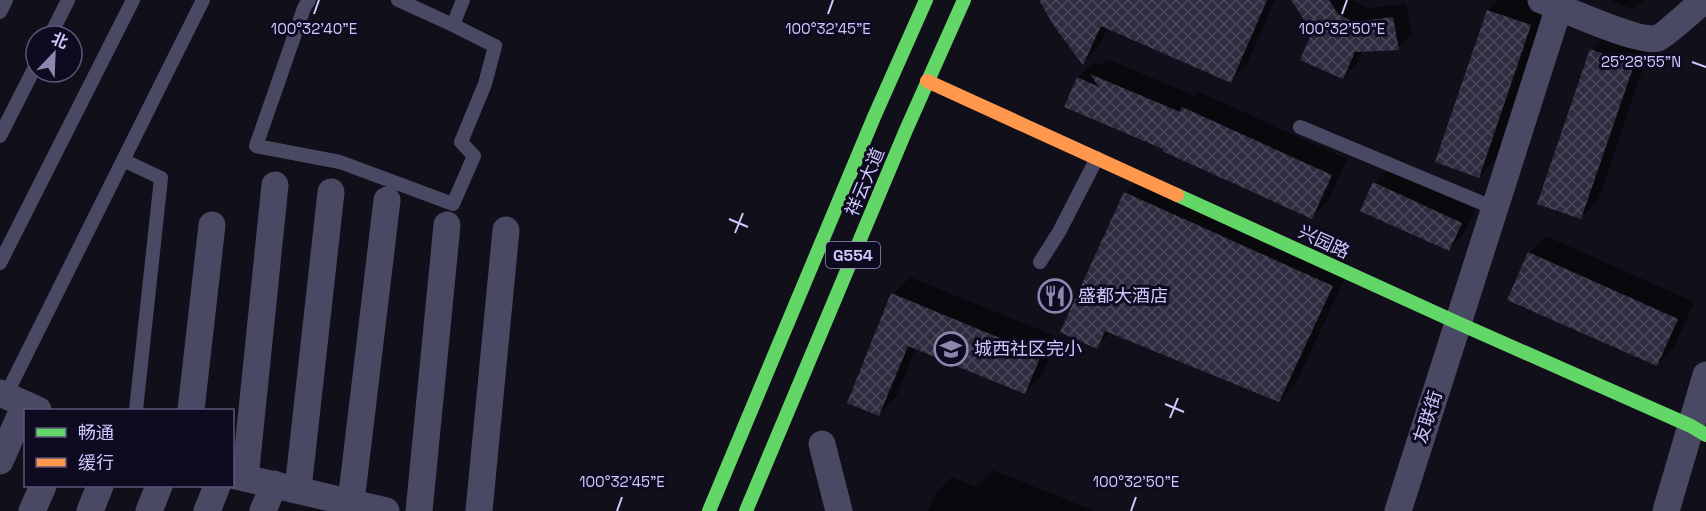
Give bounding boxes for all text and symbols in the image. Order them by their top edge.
text: 100°32'40"E [271,19,357,38]
text: 100°32'45"E [785,19,871,38]
text: 100°32'50"E [1299,19,1385,38]
north arrow [24,24,84,84]
text: 北 [48,28,71,53]
text: 25°28'55"N [1601,52,1681,71]
street label: 祥云大道 [840,144,889,219]
street label: 兴园路 [1295,220,1354,263]
road number: G554 [826,242,880,268]
restaurant icon: 盛都大酒店 [1037,278,1073,314]
place label: 盛都大酒店 [1078,284,1168,307]
school or university icon: 城西社区完小 [933,331,969,367]
place label: 城西社区完小 [974,337,1082,360]
street label: 友联街 [1408,388,1447,446]
legend [24,409,234,487]
text: 畅通 [78,421,114,444]
text: 缓行 [78,451,114,474]
text: 100°32'45"E [579,472,665,491]
text: 100°32'50"E [1093,472,1179,491]

